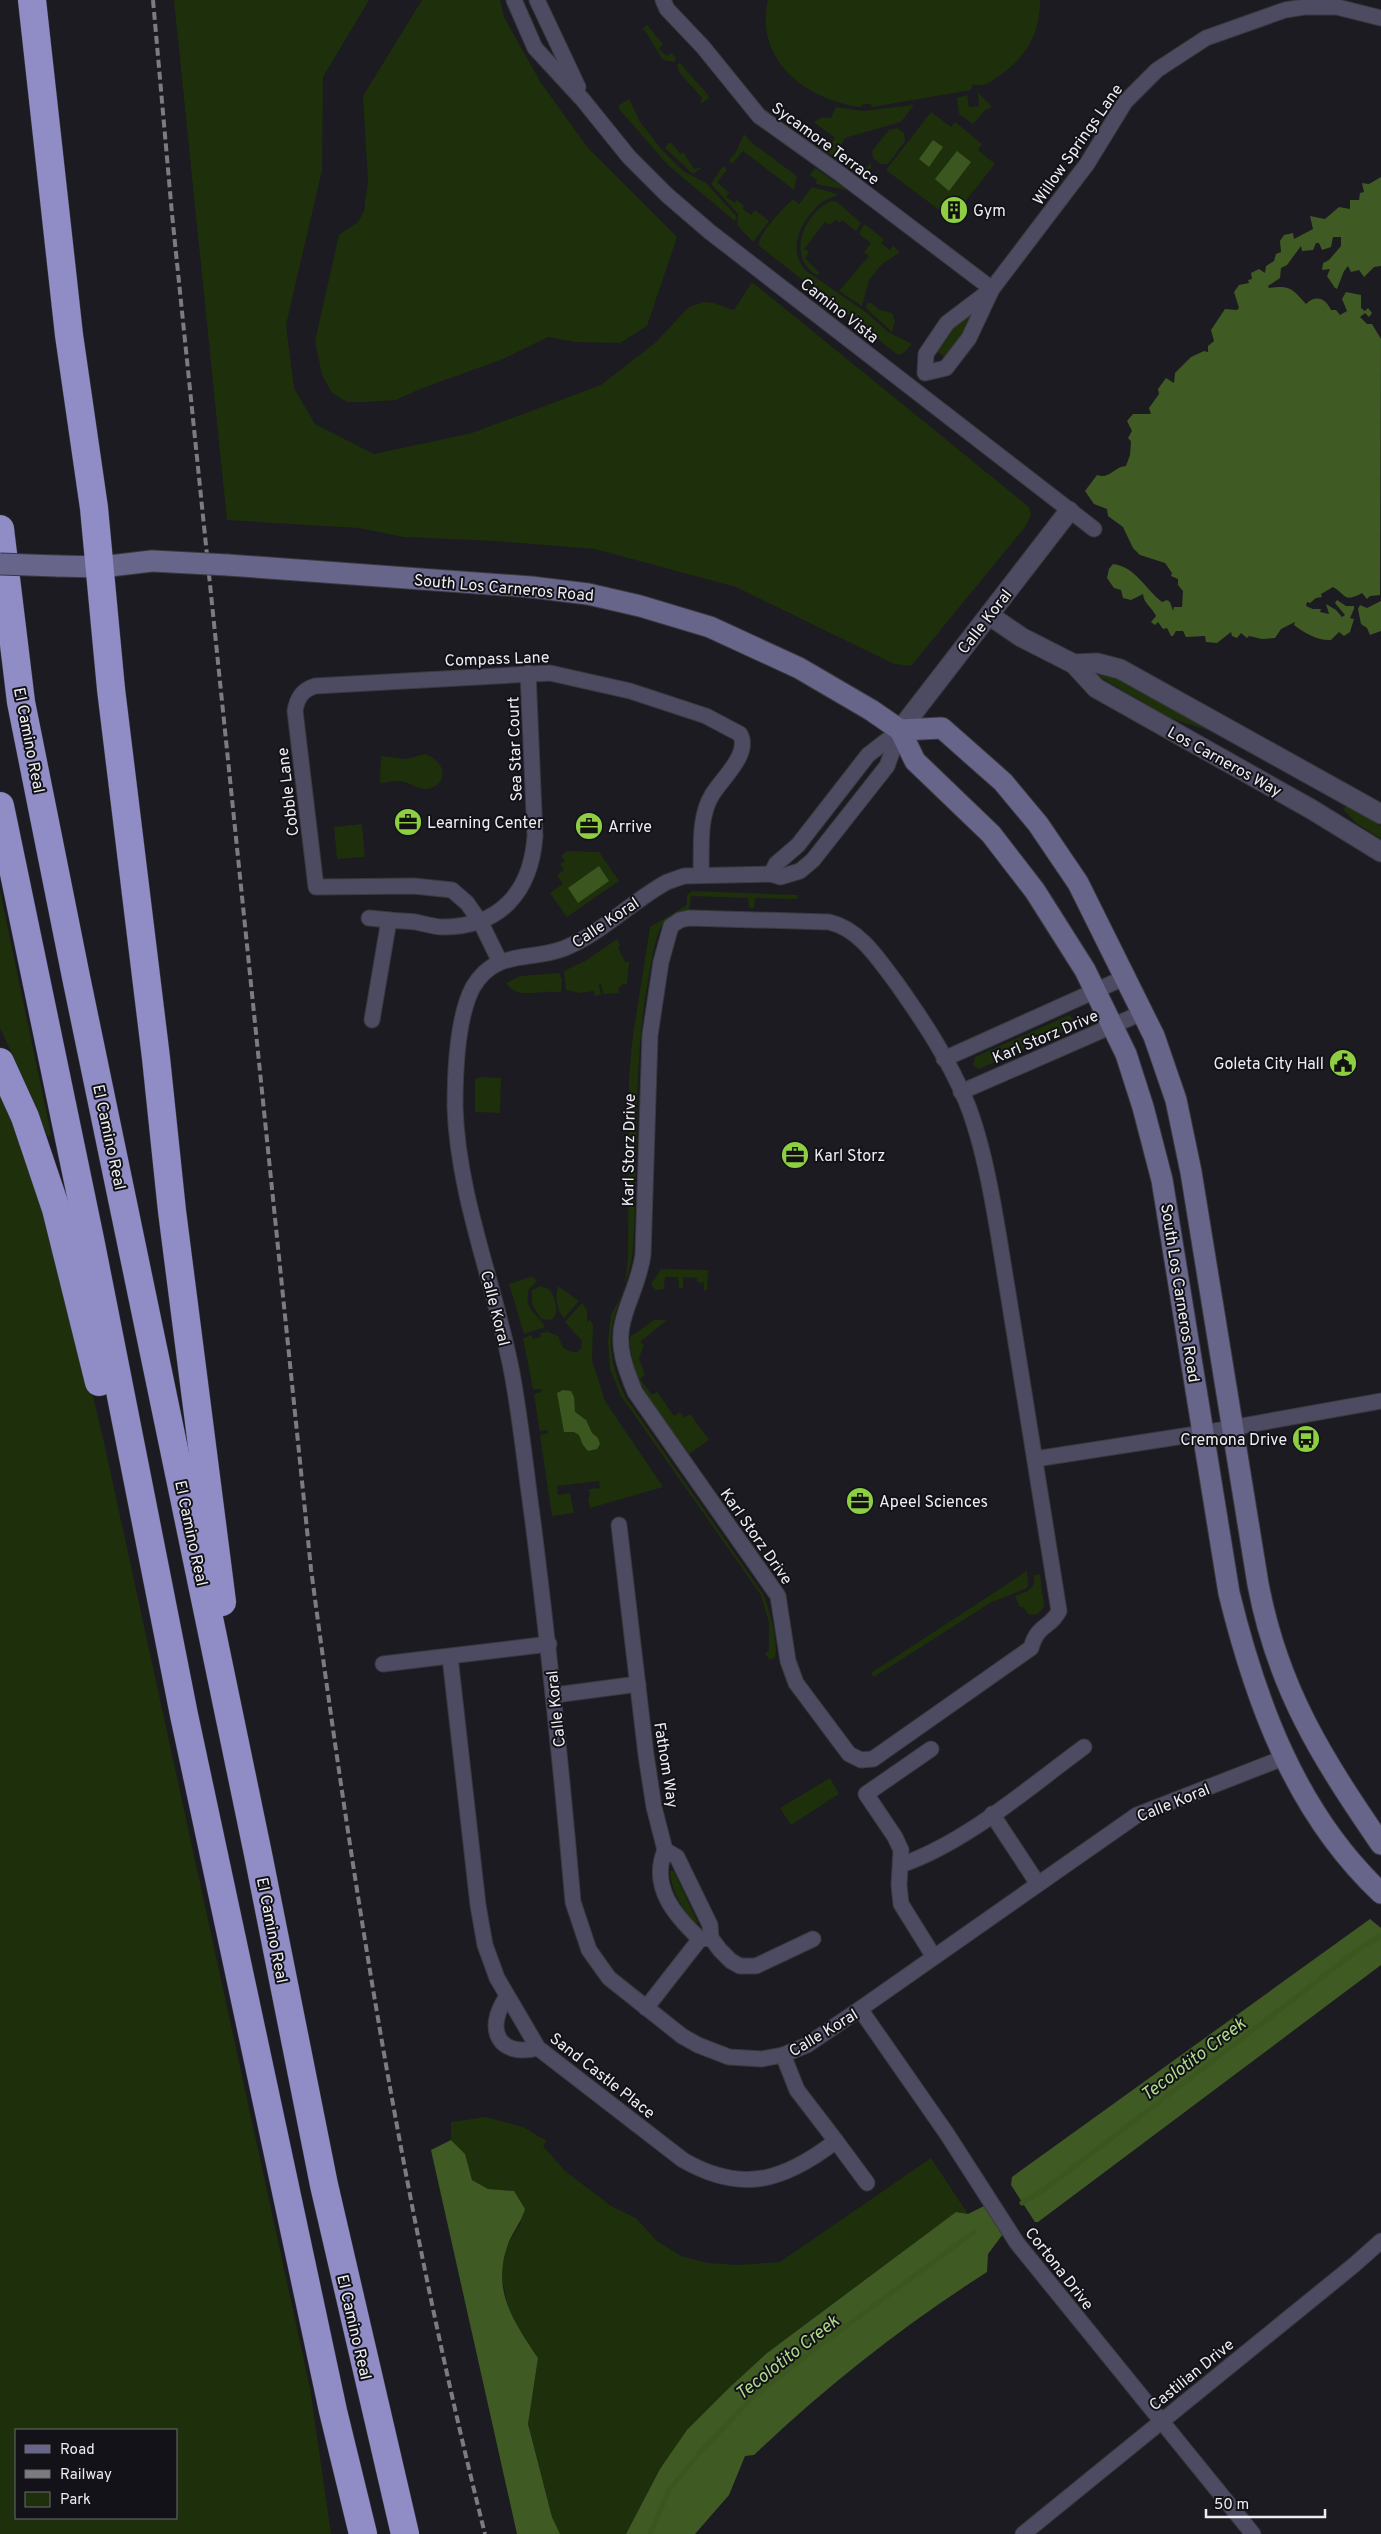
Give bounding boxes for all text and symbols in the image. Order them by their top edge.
street label: Willow Springs Lane [1029,81,1128,210]
street label: Sycamore Terrace [767,99,883,190]
building icon: Gym [939,195,969,225]
place label: Gym [973,202,1006,222]
street label: Camino Vista [796,275,882,348]
street label: South Los Carneros Road [413,571,595,607]
street label: Calle Koral [954,586,1017,659]
street label: Compass Lane [444,648,550,672]
street label: El Camino Real [8,686,48,795]
street label: Sea Star Court [504,696,528,802]
street label: Los Carneros Way [1163,723,1285,802]
street label: Cobble Lane [274,746,304,837]
office icon: Learning Center [393,807,423,837]
office icon: Arrive [574,811,604,841]
place label: Learning Center [427,814,543,834]
place label: Arrive [608,818,652,838]
street label: Calle Koral [569,894,644,953]
street label: Karl Storz Drive [990,1007,1102,1069]
public building icon: Goleta City Hall [1328,1048,1358,1078]
place label: Goleta City Hall [1213,1055,1324,1075]
street label: El Camino Real [87,1083,129,1192]
street label: Karl Storz Drive [619,1093,641,1207]
office icon: Karl Storz [780,1140,810,1170]
place label: Karl Storz [814,1147,885,1167]
street label: South Los Carneros Road [1155,1202,1203,1384]
street label: Calle Koral [475,1269,513,1348]
bus stop icon: Cremona Drive [1291,1424,1321,1454]
place label: Cremona Drive [1180,1431,1287,1451]
street label: El Camino Real [169,1479,211,1588]
street label: Karl Storz Drive [715,1485,796,1589]
office icon: Apeel Sciences [845,1486,875,1516]
place label: Apeel Sciences [879,1493,988,1513]
street label: Calle Koral [543,1669,571,1748]
street label: Fathom Way [648,1721,682,1810]
street label: Calle Koral [1134,1780,1213,1828]
street label: El Camino Real [251,1876,291,1985]
street label: Calle Koral [786,2005,862,2062]
water label: Tecolotito Creek [1137,2013,1252,2107]
street label: Sand Castle Place [545,2029,658,2124]
street label: Cortona Drive [1020,2224,1097,2315]
street label: El Camino Real [331,2273,375,2382]
water label: Tecolotito Creek [731,2310,845,2406]
street label: Castilian Drive [1146,2335,1239,2416]
legend [15,2429,178,2519]
text: Road [60,2441,95,2460]
text: Railway [60,2466,112,2485]
scale bar [1206,2486,1325,2518]
text: Park [60,2491,91,2510]
text: 50 m [1214,2496,1249,2515]

